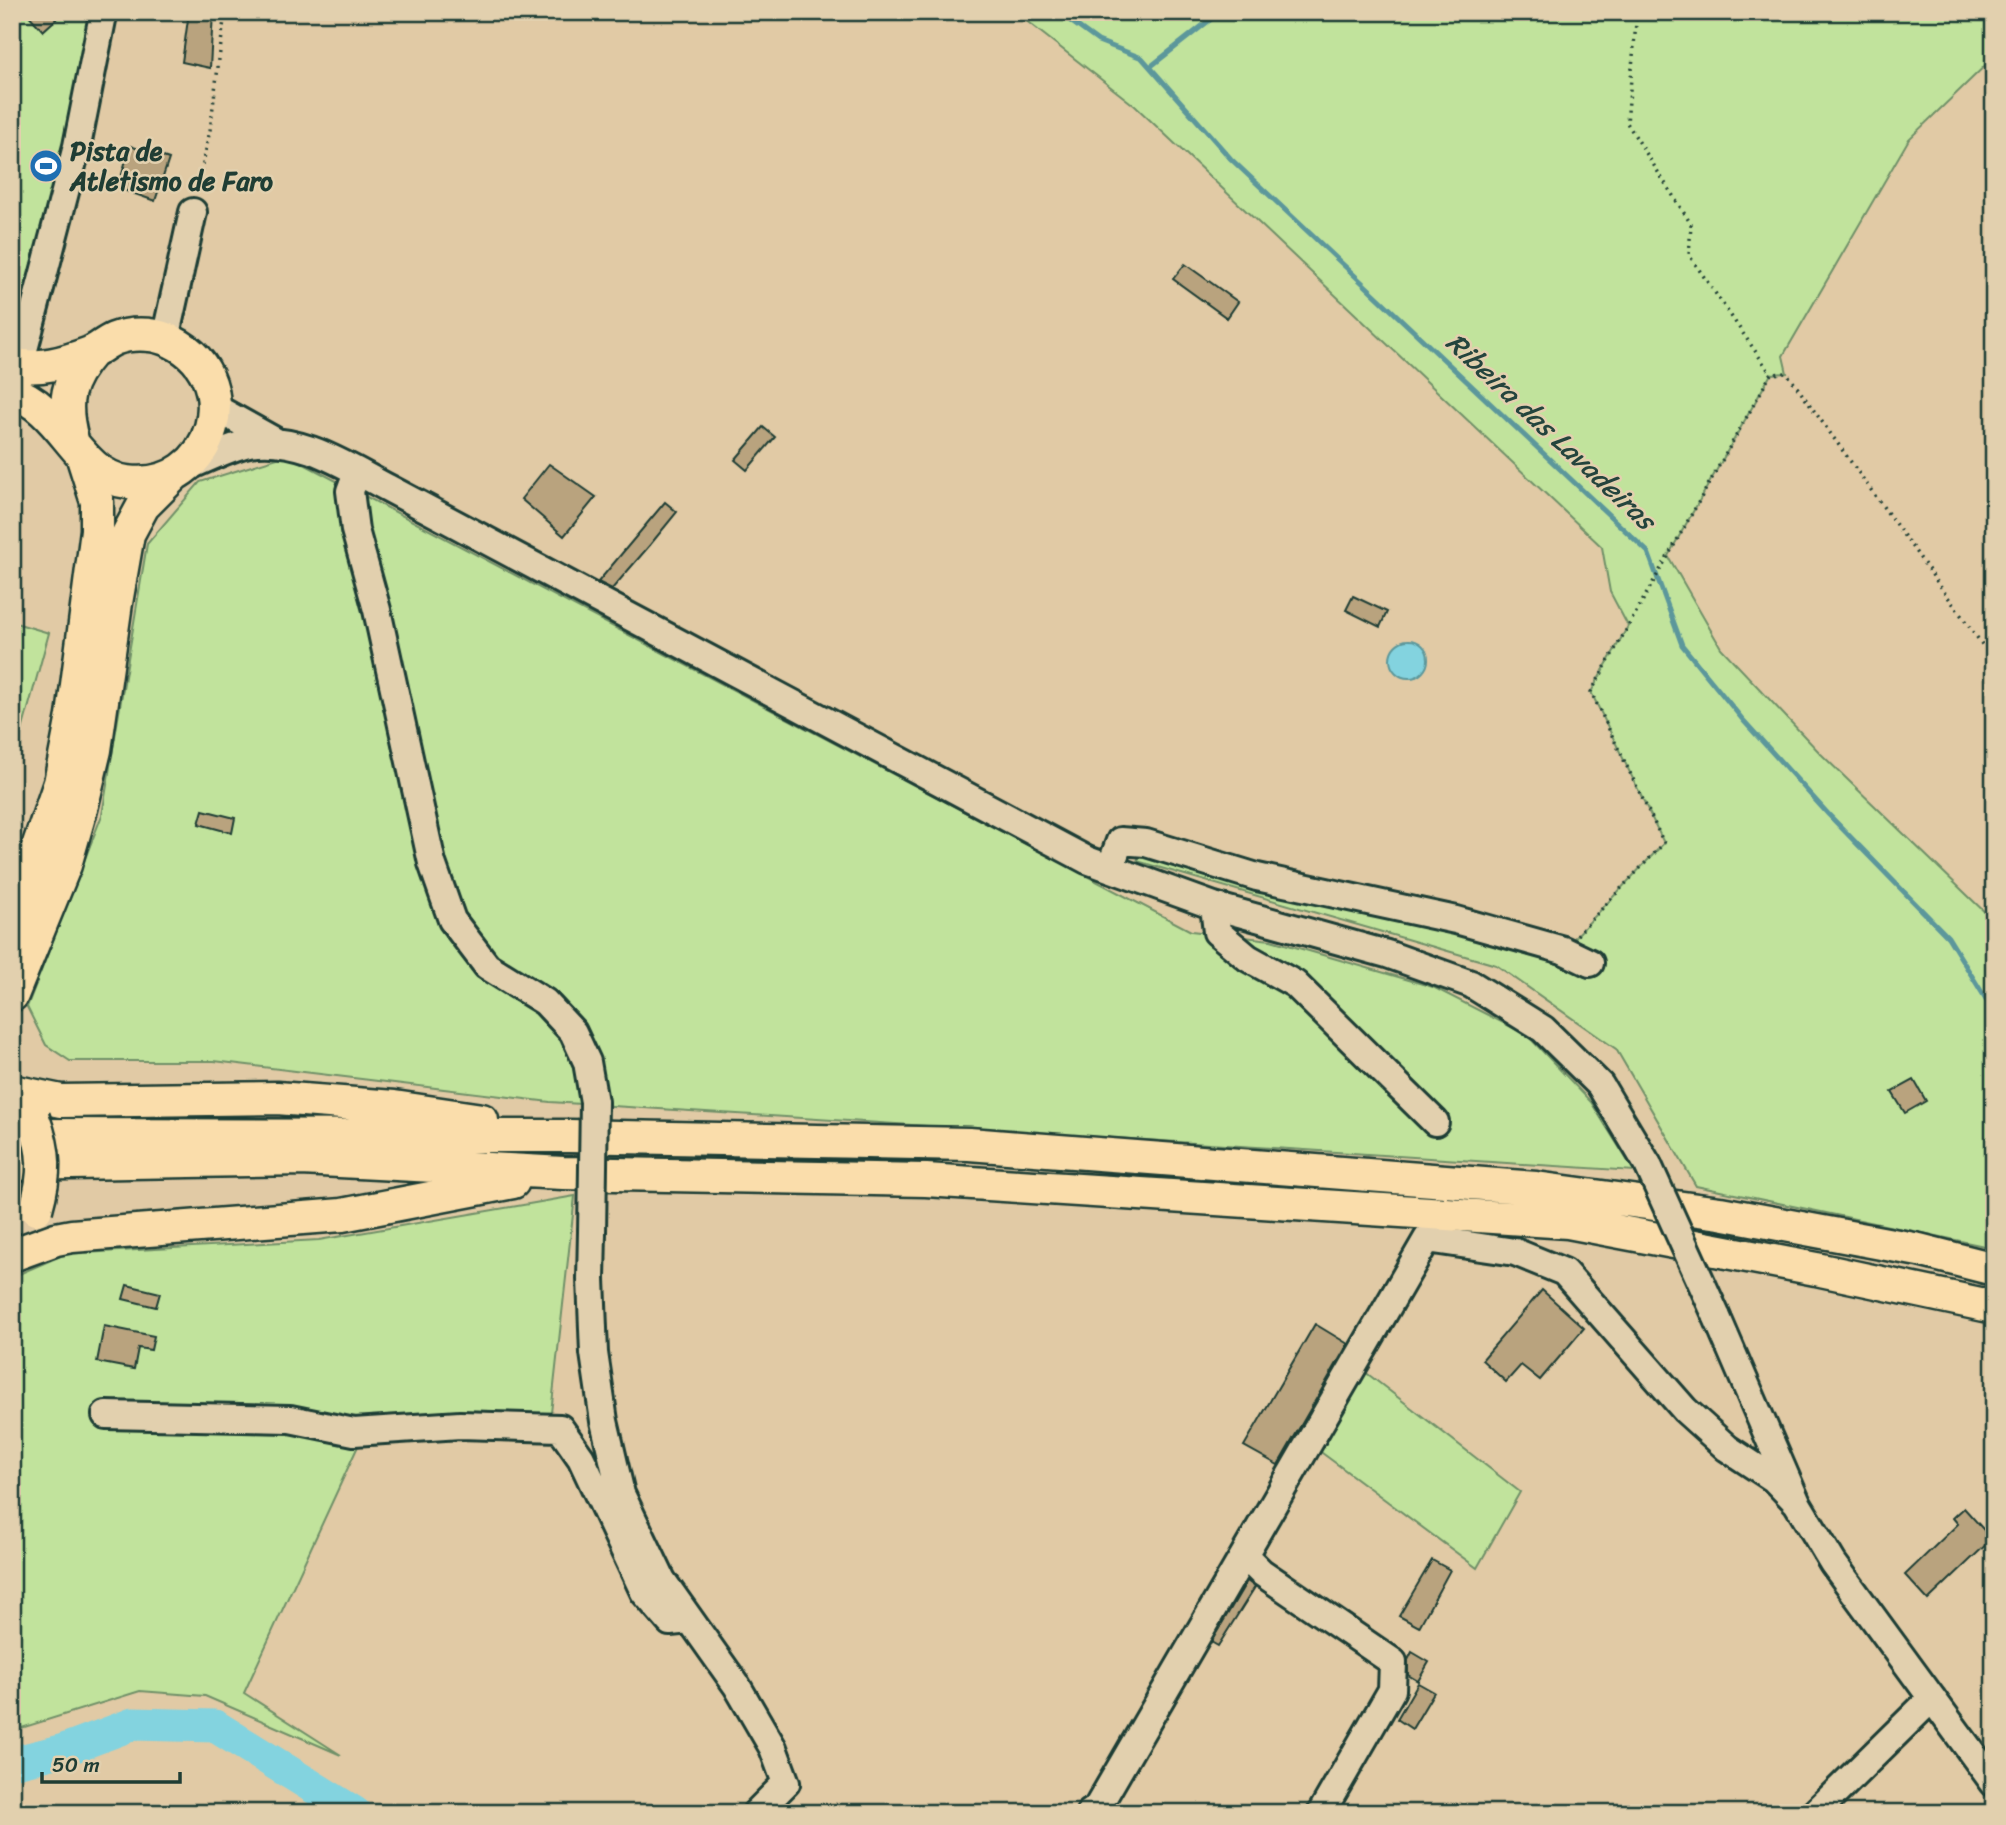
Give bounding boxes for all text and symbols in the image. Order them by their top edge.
place label: Pista de Atletismo de Faro [69,128,273,204]
sports icon: Pista de Atletismo de Faro [27,147,65,185]
water label: Ribeira das Lavadeiras [1434,320,1670,544]
scale bar [42,1741,180,1785]
text: 50 m [52,1746,100,1784]

